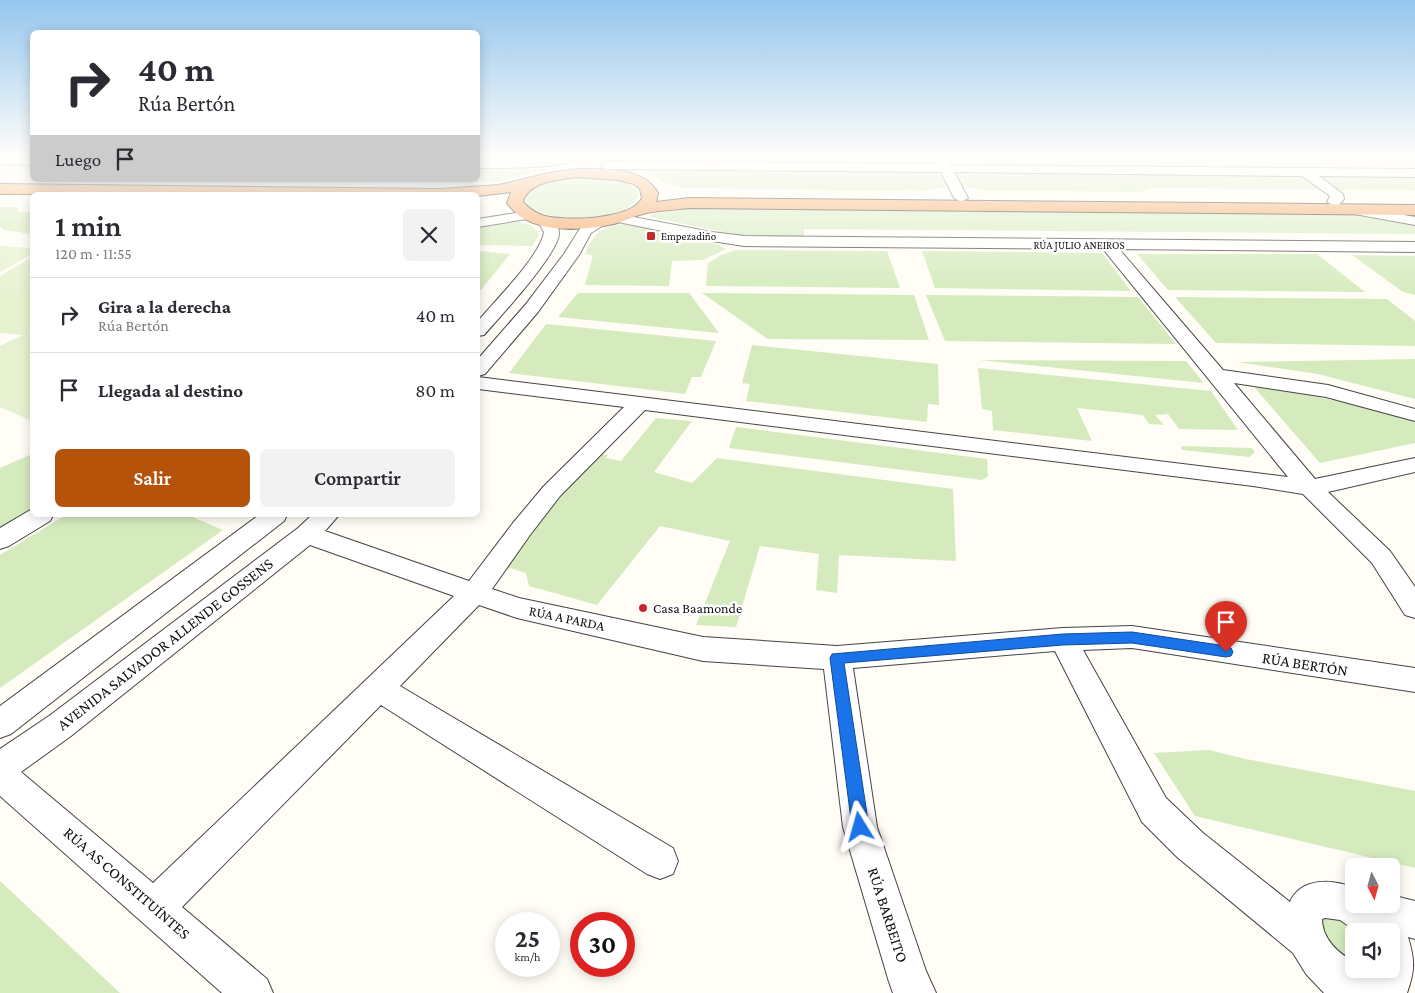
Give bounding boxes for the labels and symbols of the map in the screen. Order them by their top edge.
marker: Empezadiño [645,230,657,242]
place label: Empezadiño [661,230,717,243]
street label: RÚA JULIO ANEIROS [1033,239,1125,252]
street label: AVENIDA SALVADOR ALLENDE GOSSENS [54,555,276,733]
place label: Casa Baamonde [653,600,742,616]
pin [1205,601,1247,652]
street label: RÚA A PARDA [528,602,606,634]
marker: Casa Baamonde [637,602,649,614]
street label: RÚA BERTÓN [1261,649,1349,679]
position arrow [833,800,885,852]
street label: RÚA AS CONSTITUÍNTES [61,824,193,942]
north arrow [1345,858,1400,912]
street label: RÚA BARBEITO [865,865,911,965]
speed limit sign: 30 [570,912,635,977]

